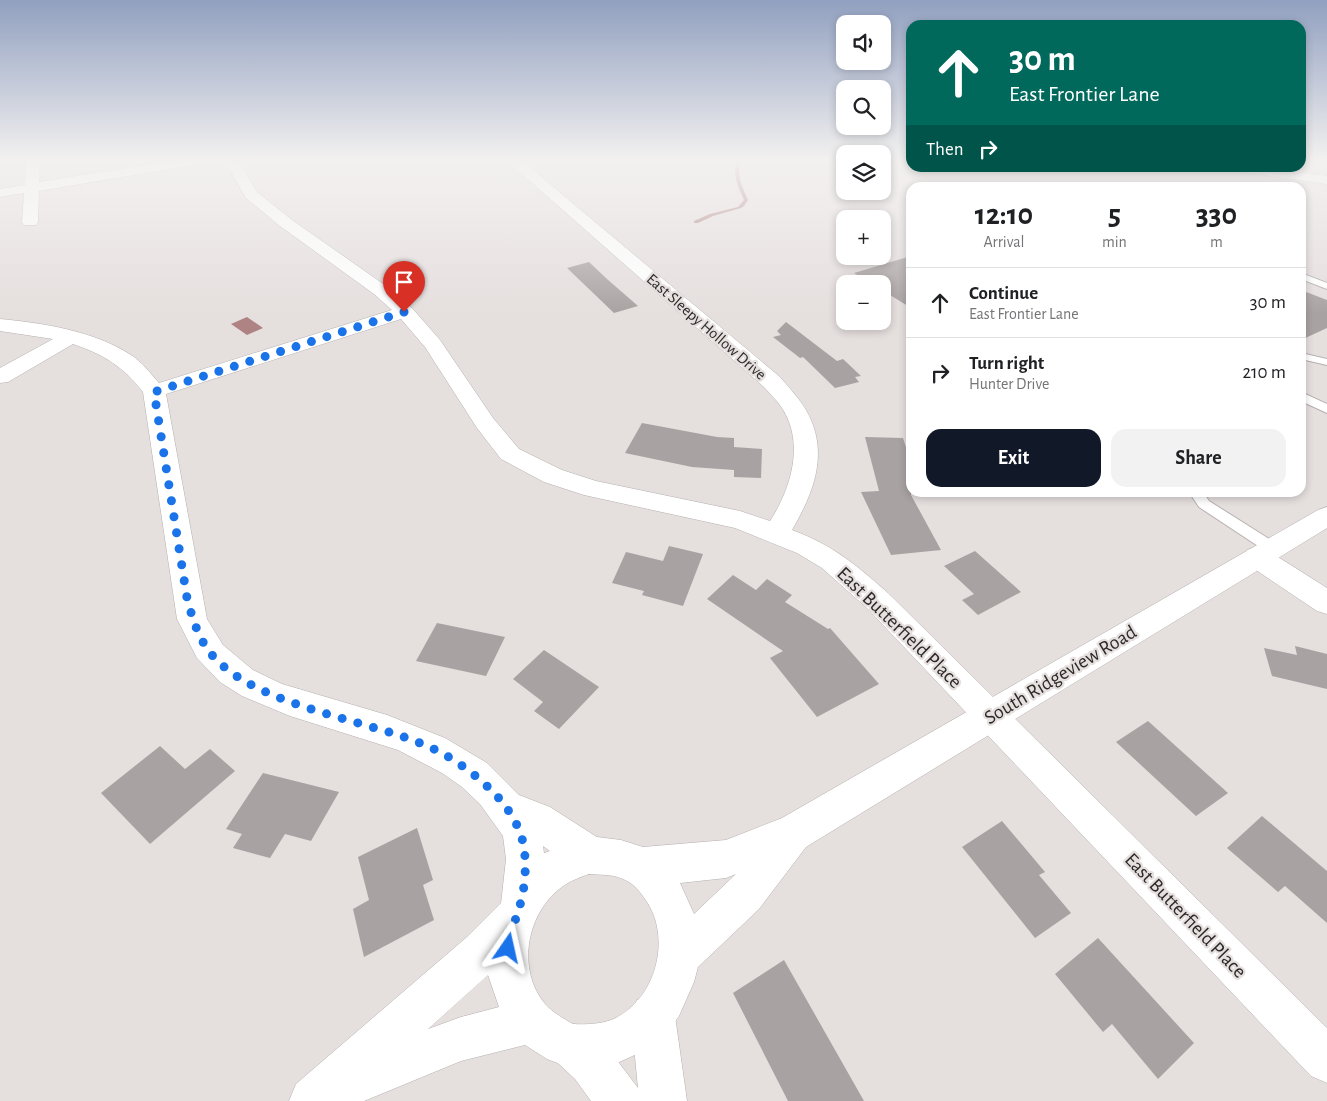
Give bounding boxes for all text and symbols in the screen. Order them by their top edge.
map controls [836,15,891,330]
button: sound [836,15,891,70]
icon: ahead [926,40,991,105]
text: 30 m [1009,42,1076,77]
button: search [836,80,891,135]
text: East Frontier Lane [1009,83,1160,105]
icon: right [974,135,1002,163]
text: Then [926,140,964,159]
button: layers [836,145,891,200]
text: 12:10 [975,200,1033,230]
text: 5 [1108,200,1121,230]
text: 330 [1196,200,1237,230]
button: + [836,210,891,265]
text: Arrival [983,234,1025,250]
text: min [1102,234,1127,250]
text: m [1210,234,1223,250]
pin [383,261,425,312]
icon: arrive [390,268,418,296]
street label: East Sleepy Hollow Drive [643,271,769,384]
button: − [836,275,891,330]
text: Continue [969,284,1038,303]
icon: ahead [926,289,954,317]
text: 30 m [1250,293,1286,312]
text: East Frontier Lane [969,306,1079,322]
text: Turn right [969,354,1044,373]
icon: right [926,359,954,387]
text: 210 m [1242,363,1286,382]
text: Hunter Drive [969,376,1049,392]
button: Exit [926,429,1101,487]
button: Share [1111,429,1286,487]
street label: East Butterfield Place [833,563,966,692]
street label: South Ridgeview Road [981,622,1140,728]
street label: East Butterfield Place [1121,849,1250,982]
position arrow [481,921,533,973]

